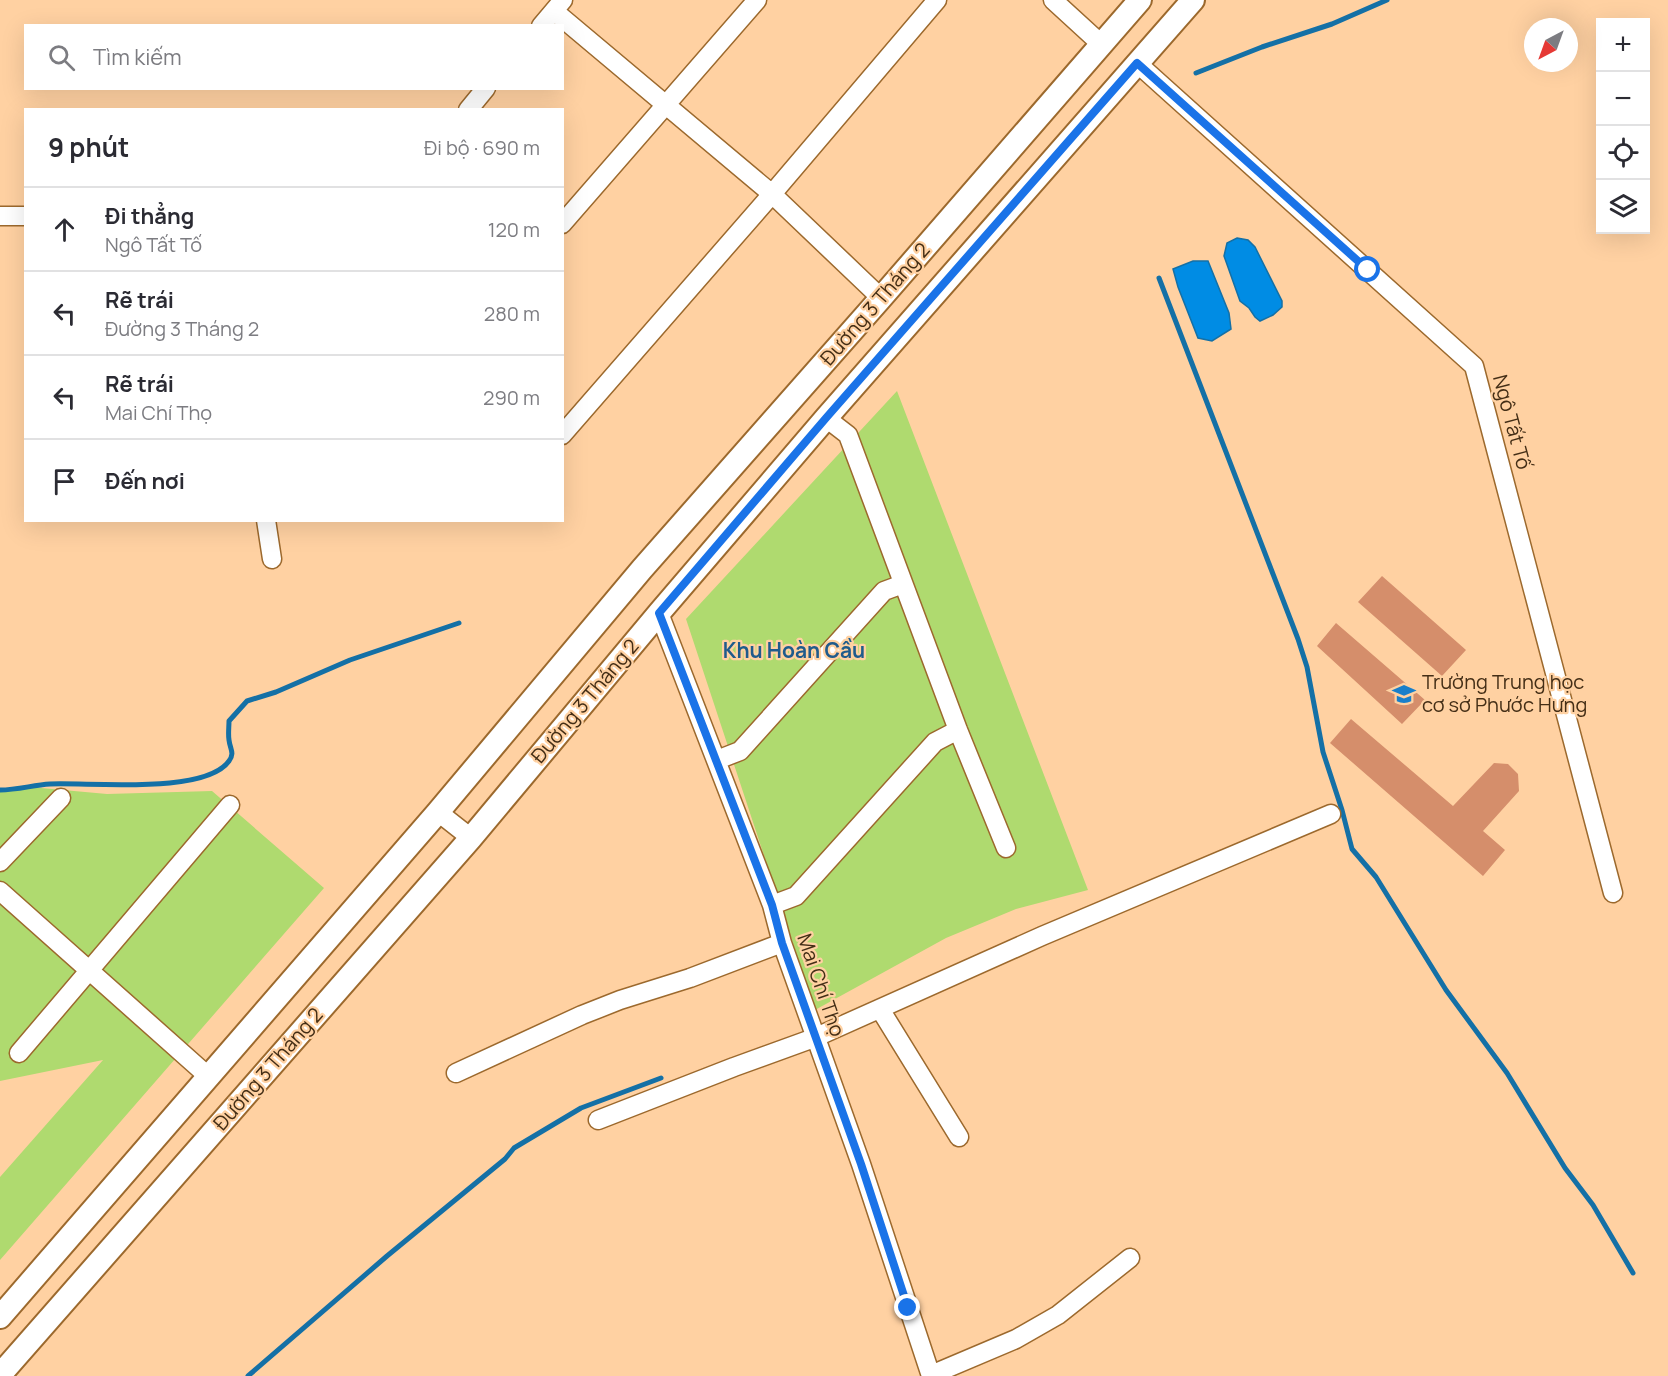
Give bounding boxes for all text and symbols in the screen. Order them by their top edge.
north arrow [1524,18,1578,72]
map controls [1596,18,1650,234]
button: + [1596,18,1650,72]
search box [24,24,564,90]
icon: search [45,41,78,74]
text: Tìm kiếm [93,42,182,72]
button: − [1596,72,1650,126]
button: locate [1596,126,1650,180]
text: 9 phút [48,129,129,165]
text: Đi bộ · 690 m [424,134,540,161]
button: layers [1596,180,1650,234]
text: Đi thẳng [105,201,194,231]
icon: ahead [48,213,81,246]
text: 120 m [488,216,540,243]
text: Ngô Tất Tố [105,231,202,258]
street label: Đường 3 Tháng 2 [814,237,935,371]
route start [1354,256,1380,282]
text: Rẽ trái [105,285,174,315]
icon: left [48,297,81,330]
text: 280 m [484,300,540,327]
text: Đường 3 Tháng 2 [105,315,259,342]
text: Rẽ trái [105,369,174,399]
street label: Ngô Tất Tố [1487,371,1538,472]
icon: left [48,381,81,414]
text: 290 m [483,384,540,411]
text: Mai Chí Thọ [105,399,212,426]
icon: arrive [48,465,81,498]
text: Đến nơi [105,466,185,496]
street label: Đường 3 Tháng 2 [525,633,645,768]
district label: Khu Hoàn Cầu [723,636,865,664]
place label: Trường Trung học cơ sở Phước Hưng [1422,668,1587,718]
school or university icon: Trường Trung học cơ sở Phước Hưng [1391,681,1417,707]
street label: Mai Chí Thọ [791,930,852,1040]
street label: Đường 3 Tháng 2 [207,1002,328,1136]
route end [894,1294,920,1320]

